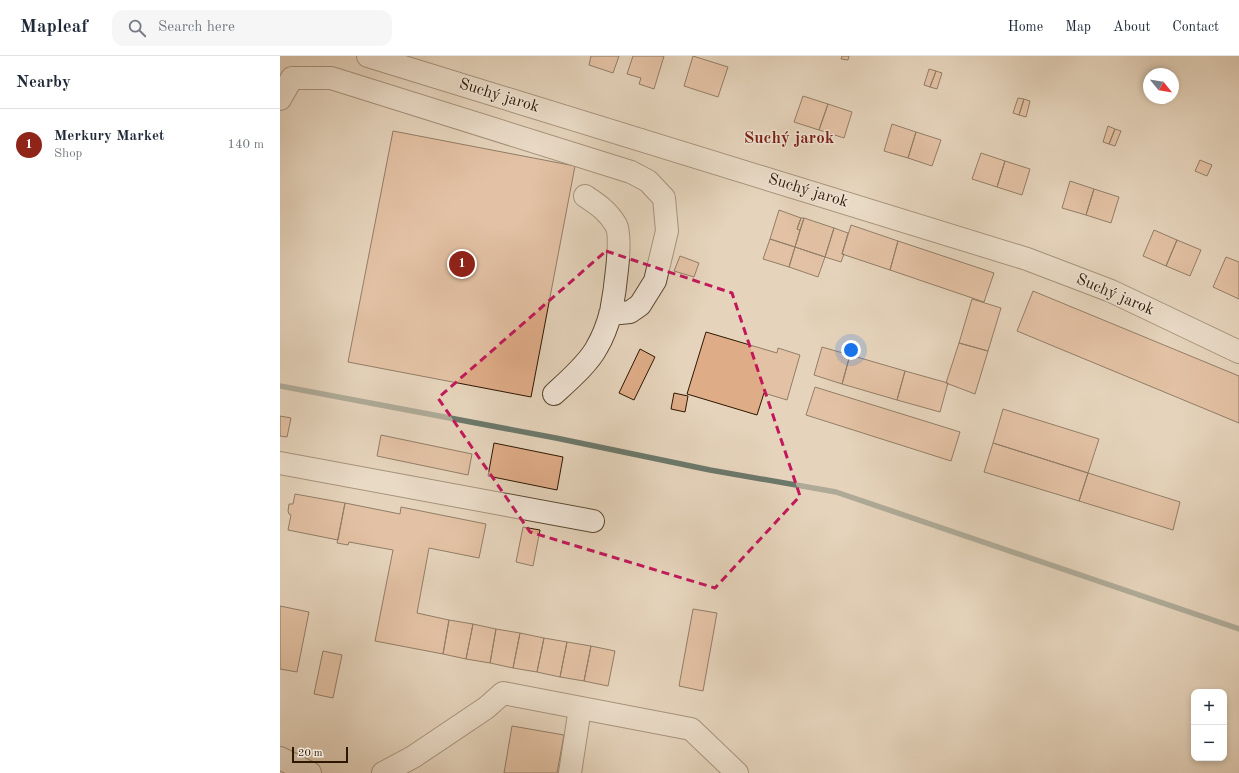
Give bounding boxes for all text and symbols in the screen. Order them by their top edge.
search box [112,10,392,46]
icon: search [126,17,148,39]
text: Mapleaf [20,18,88,37]
text: Search here [158,20,235,35]
text: Home [1008,20,1043,34]
text: Map [1065,20,1091,34]
text: About [1113,20,1150,34]
text: Contact [1172,20,1219,34]
north arrow [1143,68,1179,104]
text: Nearby [16,74,71,91]
street label: Suchý jarok [457,76,541,116]
text: Merkury Market [54,129,165,144]
district label: Suchý jarok [744,130,835,147]
text: 1 [25,138,33,151]
text: 140 m [227,138,264,151]
text: Shop [54,147,82,160]
street label: Suchý jarok [766,171,850,211]
pin: 1 [449,249,475,279]
street label: Suchý jarok [1074,271,1156,319]
your location [841,340,861,360]
map controls [1191,689,1227,761]
button: + [1191,689,1227,725]
button: − [1191,725,1227,761]
scale bar [292,745,348,764]
text: 20 m [298,748,323,759]

